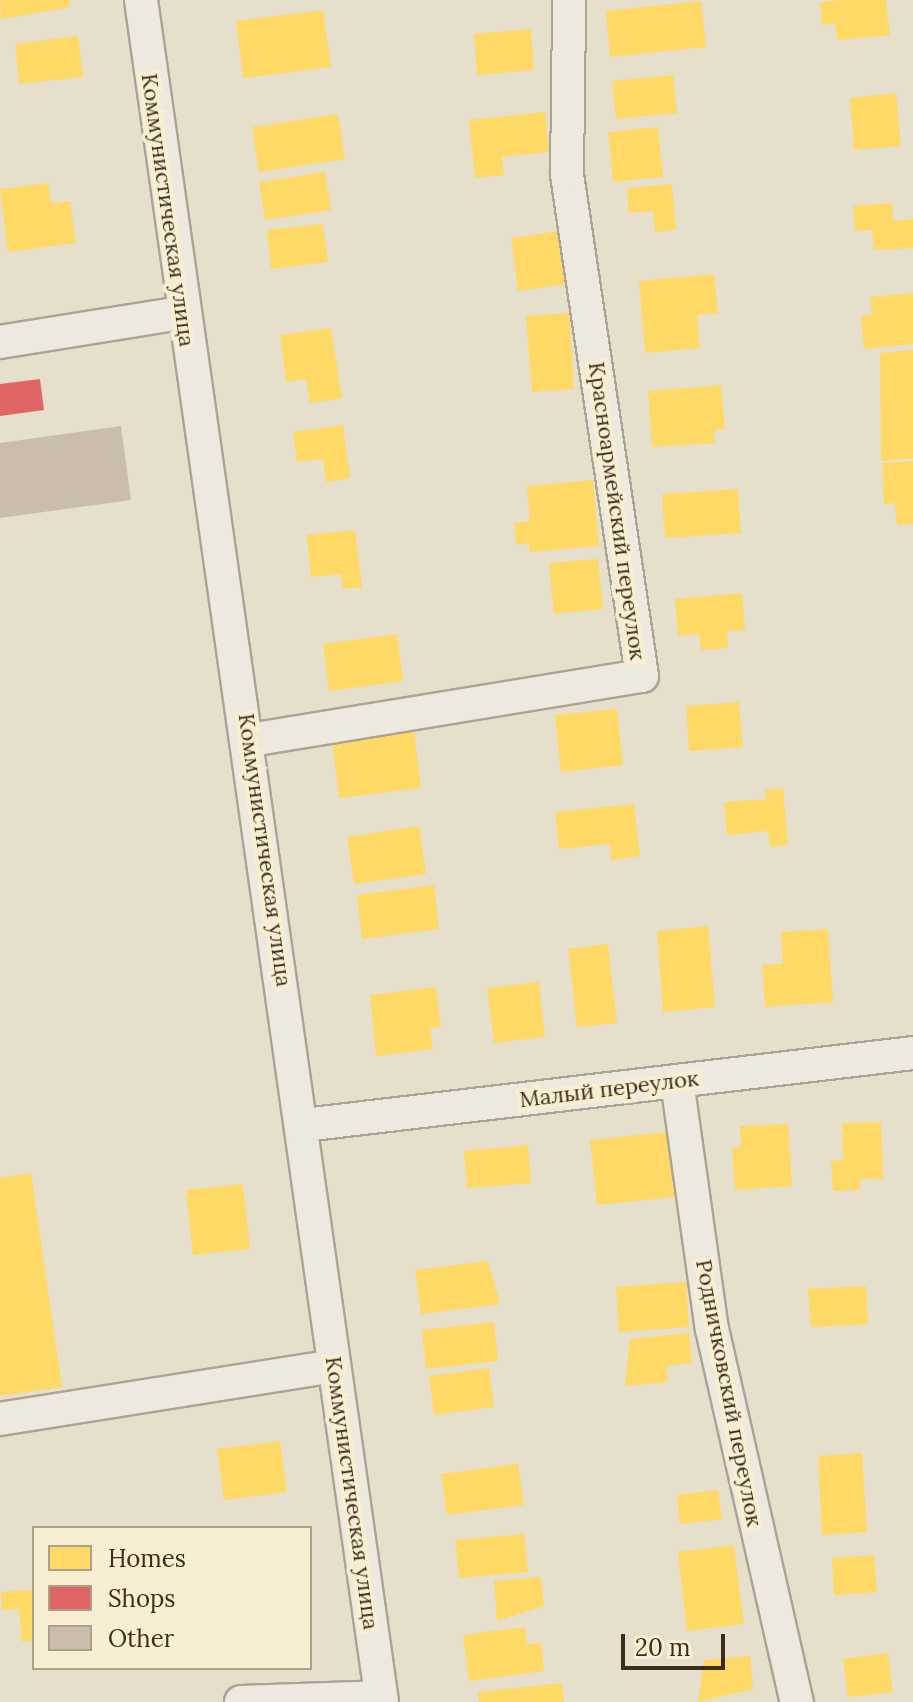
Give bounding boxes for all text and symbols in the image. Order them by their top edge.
street label: Коммунистическая улица [136,72,200,348]
street label: Красноармейский переулок [583,360,651,662]
street label: Коммунистическая улица [233,712,297,988]
street label: Малый переулок [518,1065,700,1113]
street label: Родничковский переулок [690,1257,768,1529]
street label: Коммунистическая улица [320,1355,384,1631]
legend [32,1526,312,1670]
text: Homes [108,1543,186,1574]
text: Shops [108,1583,175,1614]
scale bar [625,1618,729,1668]
text: Other [108,1623,174,1654]
text: 20 m [635,1632,691,1663]

